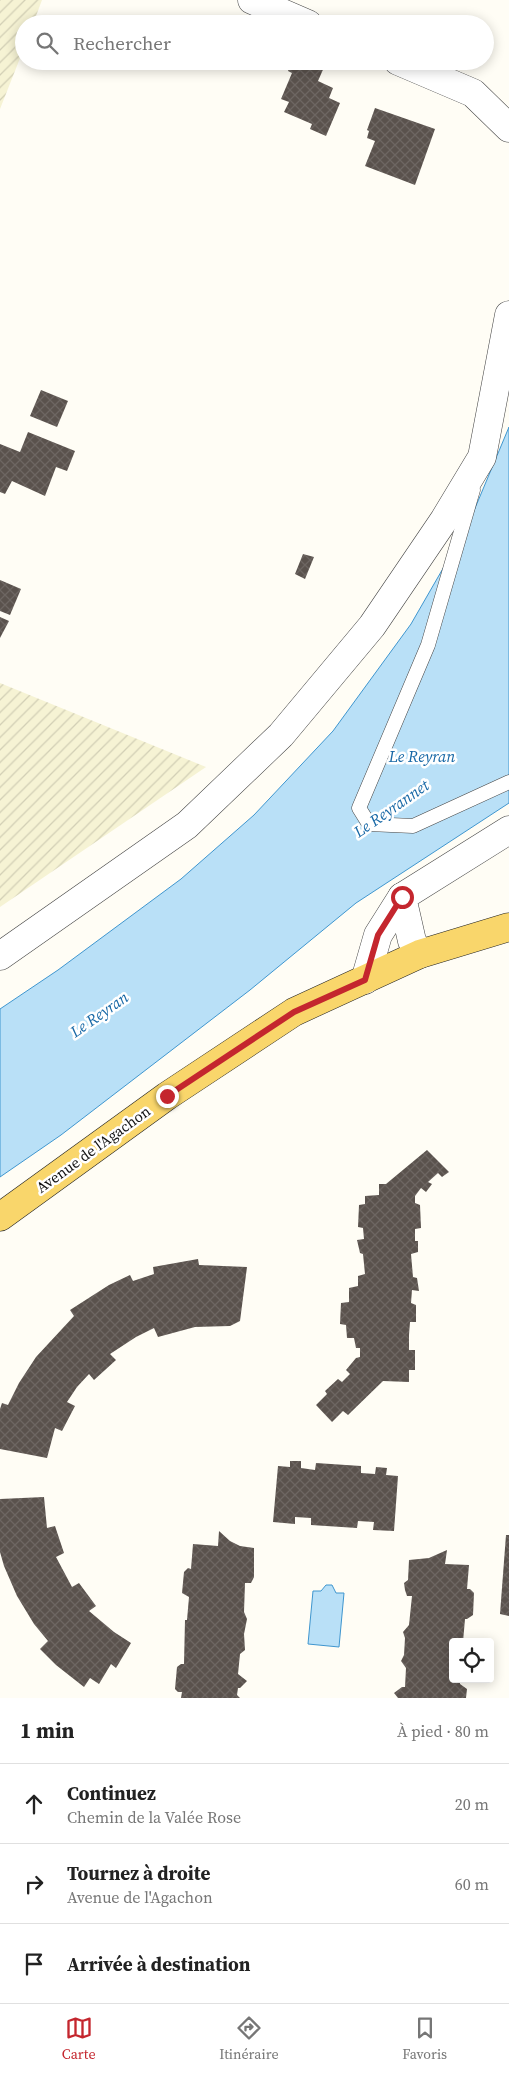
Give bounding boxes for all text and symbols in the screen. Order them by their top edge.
search box [15,15,494,70]
icon: search [33,29,61,57]
text: Rechercher [73,30,171,56]
water label: Le Reyran [388,745,455,767]
water label: Le Reyrannet [348,774,434,843]
route start [391,886,414,909]
water label: Le Reyran [65,986,133,1043]
route end [156,1085,179,1108]
street label: Avenue de l'Agachon [32,1100,154,1198]
map controls [449,1638,494,1683]
button: locate [449,1638,494,1683]
text: 1 min [20,1716,75,1745]
text: À pied · 80 m [397,1720,489,1742]
text: Continuez [67,1780,156,1806]
icon: ahead [20,1790,48,1818]
text: 20 m [455,1793,489,1815]
text: Chemin de la Valée Rose [67,1806,241,1828]
text: Tournez à droite [67,1860,210,1886]
icon: right [20,1870,48,1898]
text: 60 m [455,1873,489,1895]
text: Avenue de l'Agachon [67,1886,213,1908]
icon: arrive [20,1950,48,1978]
text: Arrivée à destination [67,1951,250,1977]
tab: Carte [62,2014,96,2064]
tab: Itinéraire [219,2014,279,2064]
tab: Favoris [402,2014,447,2064]

